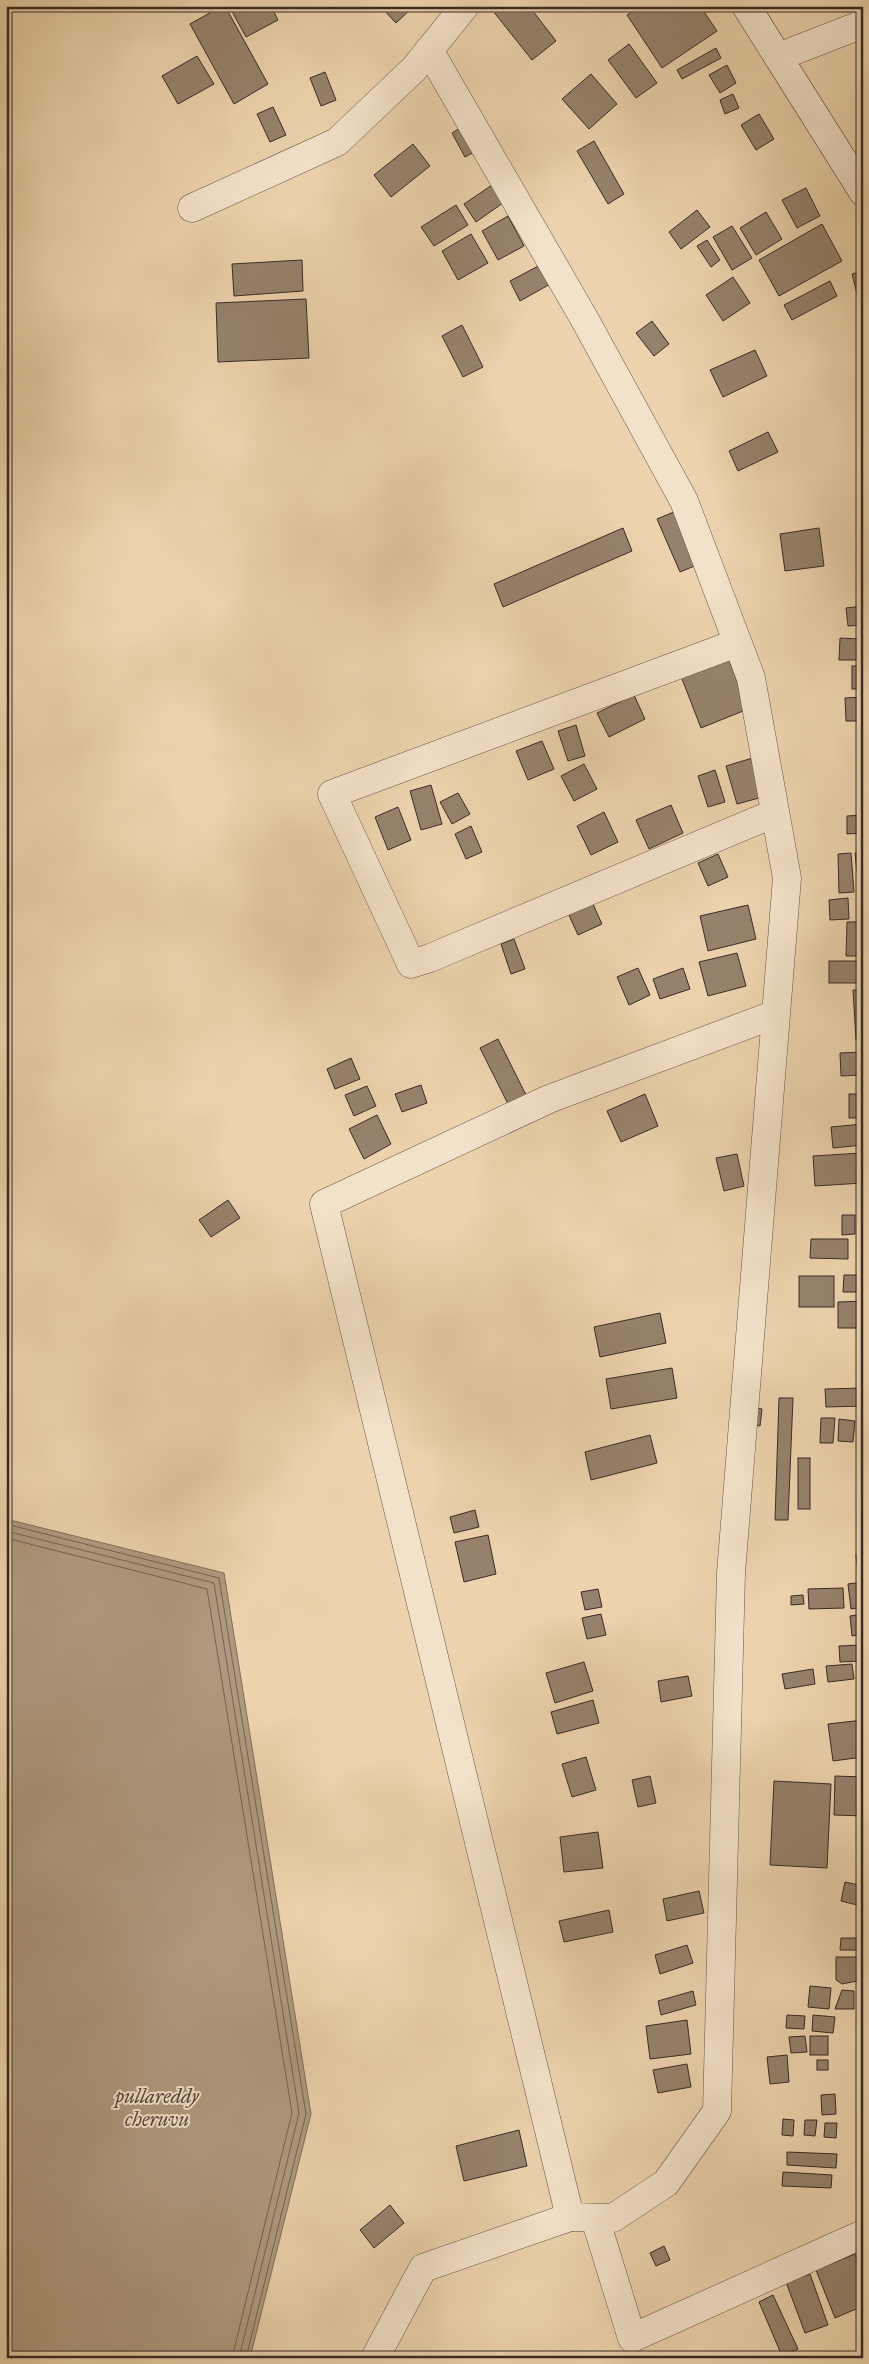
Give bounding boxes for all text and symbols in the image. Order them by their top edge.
water label: pullareddy cheruvu [112,2084,200,2131]

